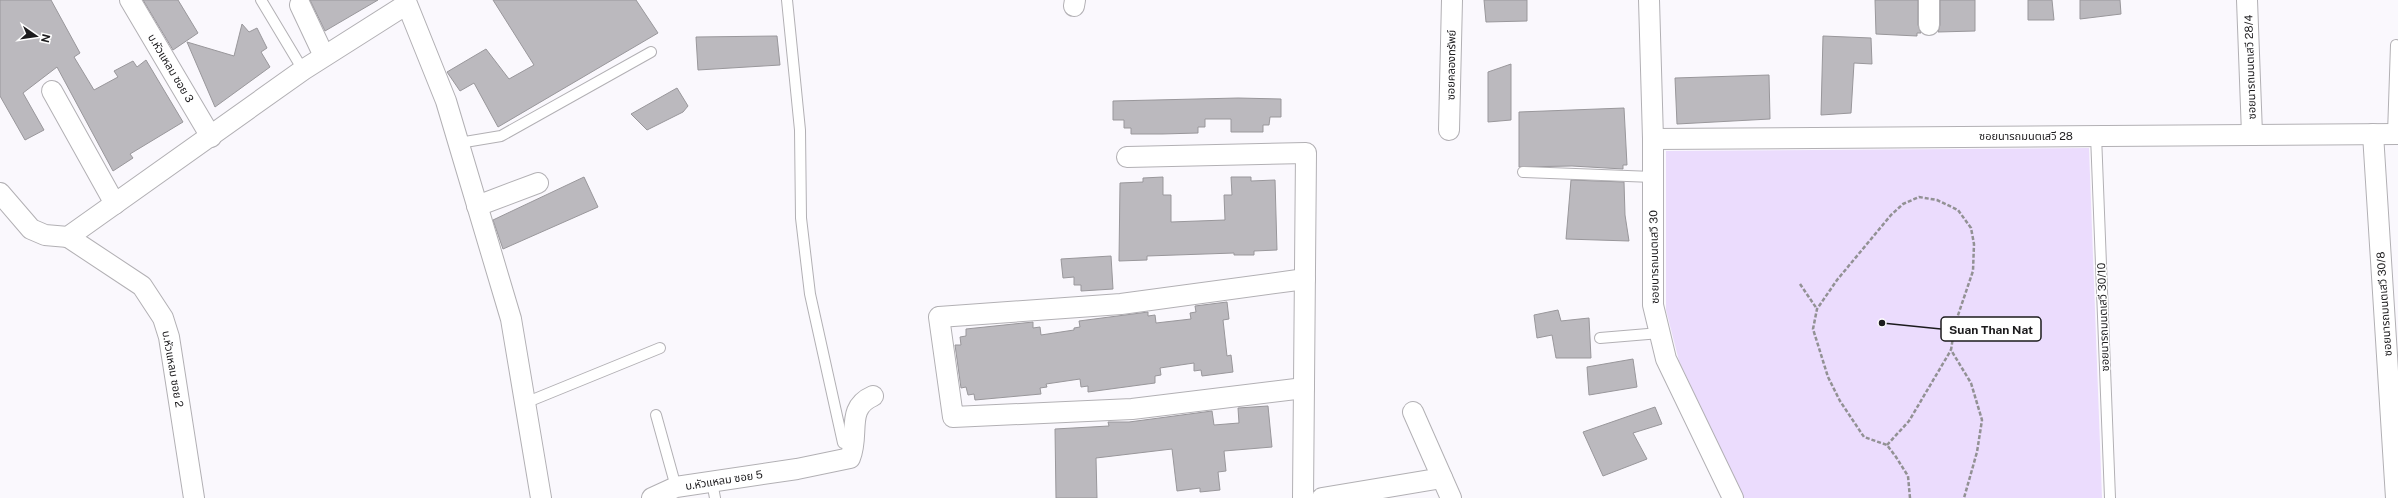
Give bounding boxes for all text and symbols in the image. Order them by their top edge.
street label: ซอยนารถมนตเสวี 28/4 [2242,14,2258,119]
north arrow [16,16,56,56]
street label: ซอยคลองทรัพย์ [1444,30,1458,100]
street label: บ.หัวแหลม ซอย 3 [146,31,196,105]
text: N [39,33,53,44]
street label: ซอยนารถมนตเสวี 28 [1979,130,2073,142]
street label: ซอยนารถมนตเสวี 30 [1647,210,1661,304]
street label: ซอยนารถมนตเสวี 30/8 [2374,251,2394,357]
street label: ซอยนารถมนตเสวี 30/10 [2095,262,2111,372]
callout: Suan Than Nat [1941,317,2041,341]
text: Suan Than Nat [1949,323,2033,337]
street label: บ.หัวแหลม ซอย 2 [160,330,186,409]
street label: บ.หัวแหลม ซอย 5 [684,468,764,492]

